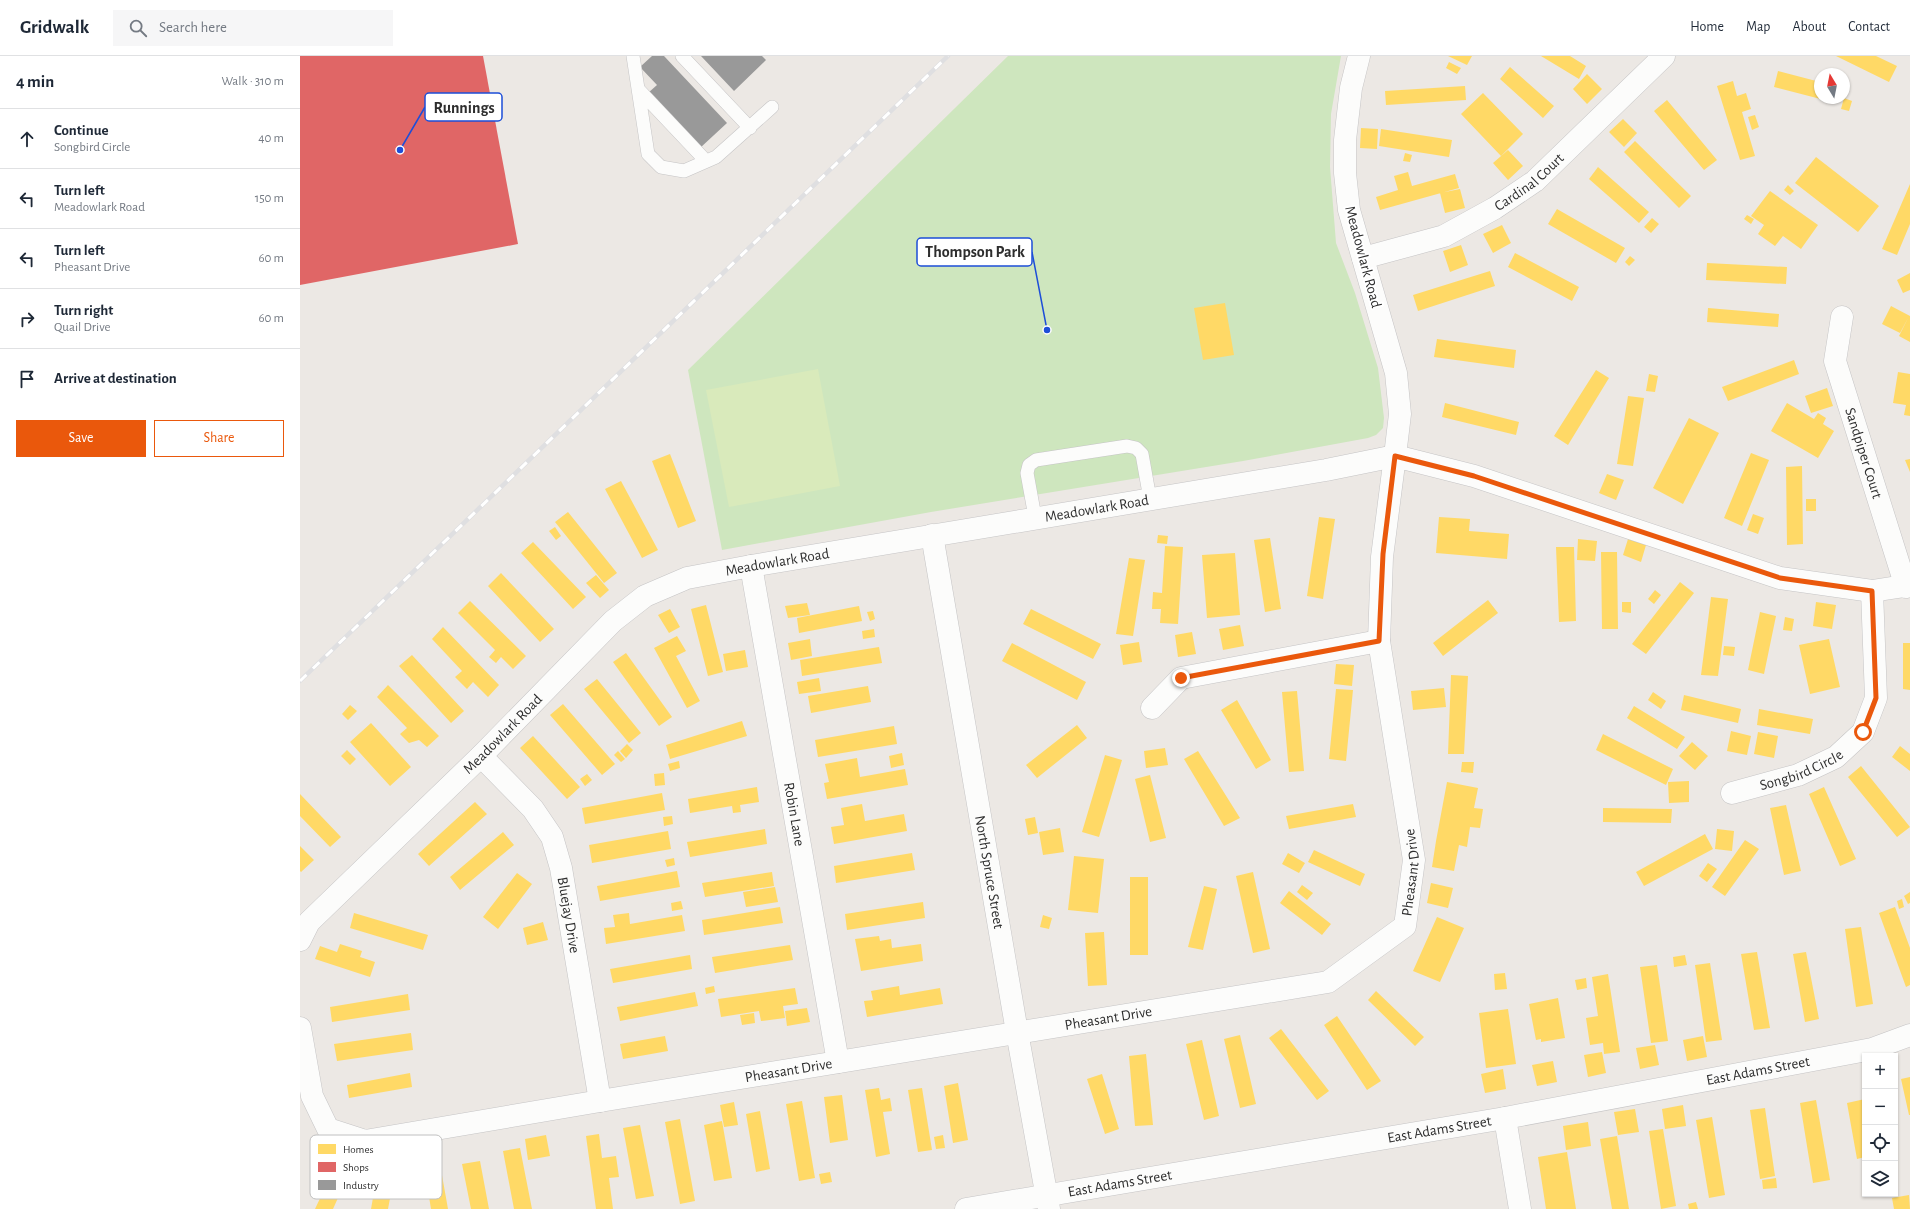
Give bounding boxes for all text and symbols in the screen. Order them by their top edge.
search box [113,10,393,46]
icon: search [127,17,149,39]
text: Gridwalk [20,18,89,37]
text: Search here [159,20,227,35]
text: Home [1690,20,1724,34]
text: Map [1746,20,1770,34]
text: About [1792,20,1826,34]
text: Contact [1848,20,1890,34]
north arrow [1814,68,1850,104]
text: 4 min [16,73,54,90]
text: Walk · 310 m [221,75,284,88]
callout: Runnings [425,93,502,121]
text: Runnings [433,100,495,116]
text: Continue [54,123,109,138]
icon: ahead [16,128,38,150]
text: 40 m [258,132,284,145]
text: Songbird Circle [54,141,130,154]
street label: Cardinal Court [1492,150,1567,214]
text: Turn left [54,183,105,198]
icon: left [16,188,38,210]
text: 150 m [255,192,284,205]
text: Meadowlark Road [54,201,145,214]
street label: Meadowlark Road [1342,204,1384,310]
callout: Thompson Park [917,238,1032,266]
text: Turn left [54,243,105,258]
text: Thompson Park [925,244,1025,260]
icon: left [16,248,38,270]
text: 60 m [258,252,284,265]
text: Pheasant Drive [54,261,130,274]
text: Turn right [54,303,113,318]
icon: right [16,308,38,330]
text: 60 m [258,312,284,325]
text: Quail Drive [54,321,111,334]
icon: arrive [16,368,38,390]
text: Arrive at destination [54,371,177,386]
street label: Sandpiper Court [1843,406,1885,500]
button: Save [16,420,146,457]
button: Share [154,420,284,457]
street label: Meadowlark Road [1044,492,1150,524]
street label: Meadowlark Road [724,546,830,578]
route end [1172,669,1190,687]
street label: Meadowlark Road [460,691,545,776]
route start [1854,723,1872,741]
street label: Songbird Circle [1758,747,1846,793]
street label: Robin Lane [782,781,808,847]
street label: North Spruce Street [973,814,1007,930]
street label: Pheasant Drive [1399,828,1421,917]
street label: Bluejay Drive [555,876,583,954]
street label: Pheasant Drive [1064,1003,1153,1032]
street label: East Adams Street [1705,1053,1811,1088]
map controls [1862,1053,1898,1197]
button: + [1862,1053,1898,1089]
street label: Pheasant Drive [744,1056,833,1085]
button: − [1862,1089,1898,1125]
street label: East Adams Street [1386,1113,1493,1145]
button: locate [1862,1125,1898,1161]
legend [310,1135,442,1199]
text: Homes [343,1144,374,1155]
button: layers [1862,1161,1898,1197]
text: Shops [343,1162,369,1173]
street label: East Adams Street [1067,1167,1173,1199]
text: Industry [343,1180,379,1191]

